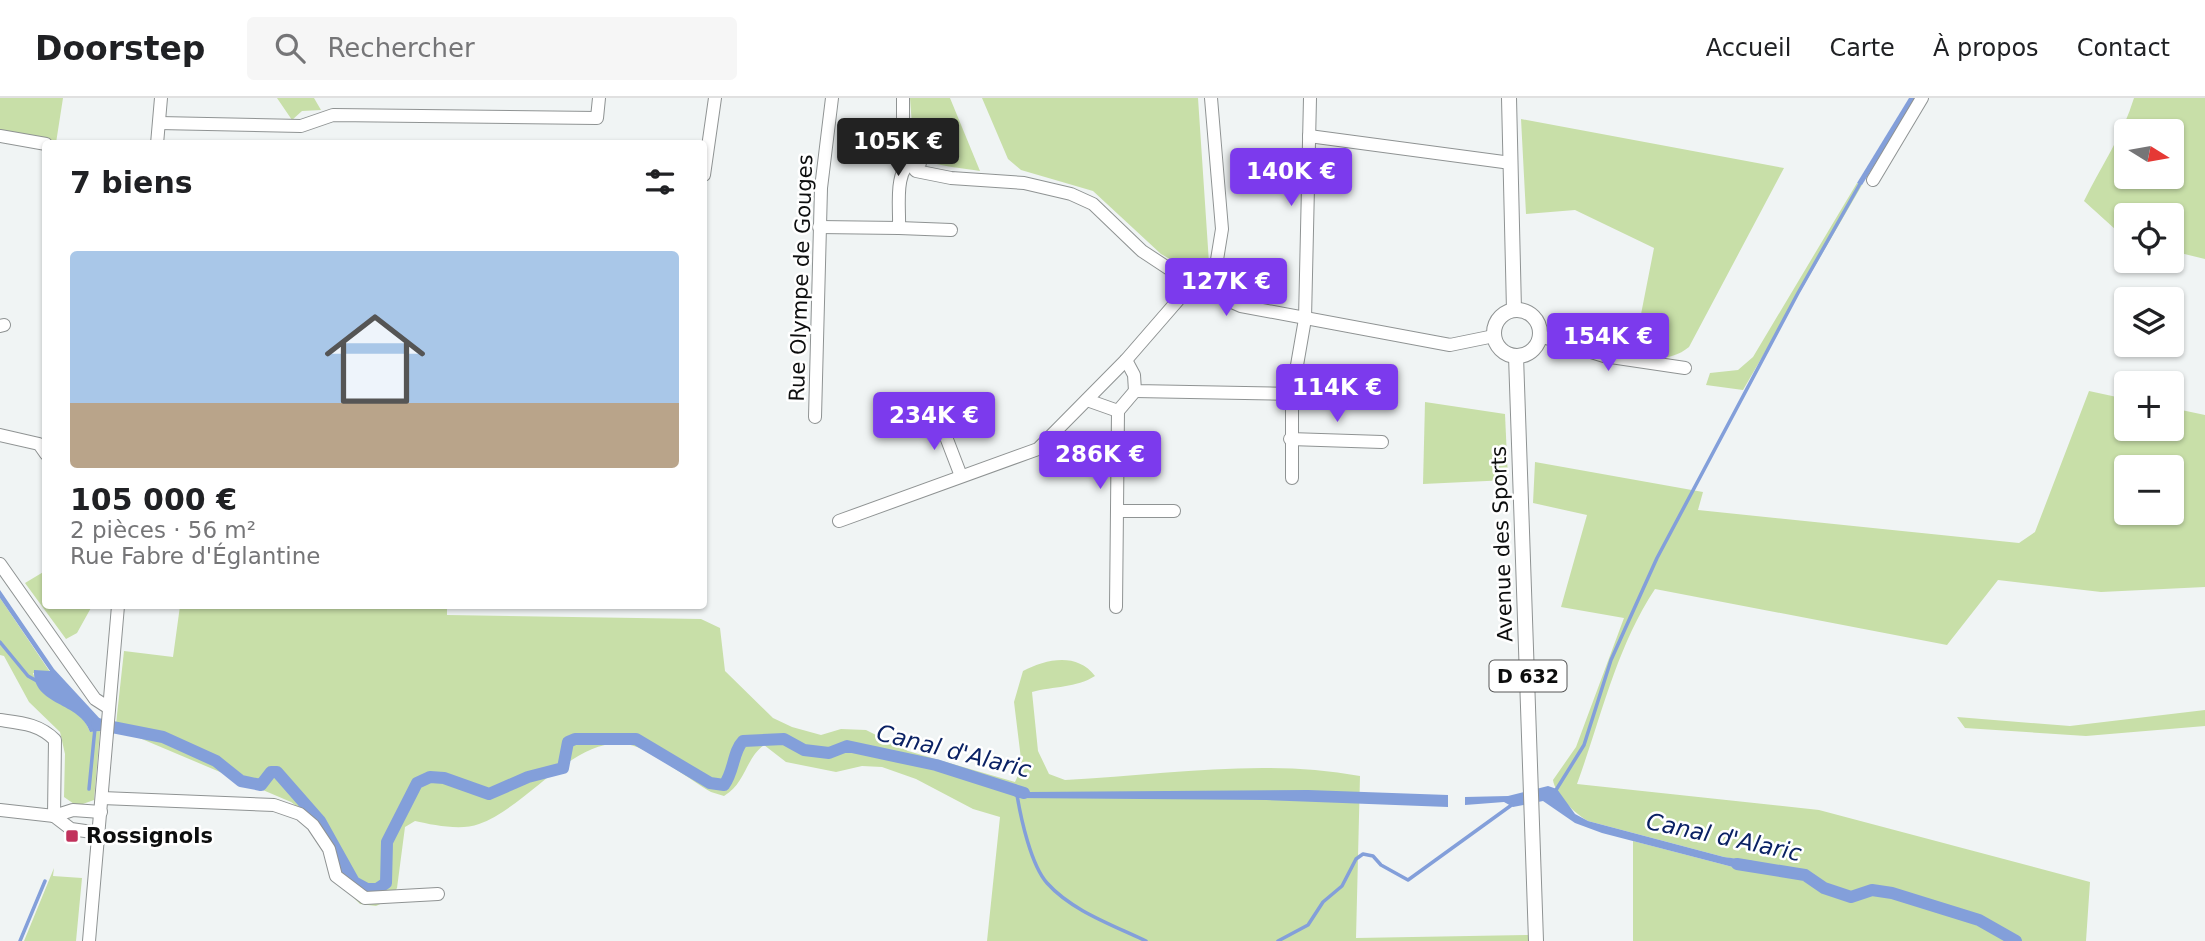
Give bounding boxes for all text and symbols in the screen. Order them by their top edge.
search box [247,17,737,80]
text: Doorstep [35,29,205,68]
icon: search [271,29,309,67]
text: Rechercher [327,33,475,63]
text: Accueil [1706,34,1791,62]
text: Carte [1829,34,1895,62]
text: À propos [1933,34,2039,62]
text: Contact [2077,34,2170,62]
pin: 105K € [841,118,955,178]
north arrow [2114,119,2184,189]
map controls [2114,119,2184,525]
text: 105K € [853,128,943,154]
pin: 140K € [1234,148,1348,208]
street label: Rue Olympe de Gouges [785,154,817,402]
text: 140K € [1246,158,1336,184]
icon: filters [641,163,679,201]
text: 7 biens [70,165,193,200]
button: locate [2114,203,2184,273]
pin: 127K € [1169,258,1283,318]
text: 127K € [1181,268,1271,294]
button: layers [2114,287,2184,357]
icon: home [312,296,438,422]
pin: 154K € [1551,314,1665,373]
text: 154K € [1563,323,1653,349]
pin: 114K € [1280,364,1394,424]
button: + [2114,371,2184,441]
text: 114K € [1292,374,1382,400]
pin: 234K € [877,392,991,452]
text: 234K € [889,402,979,428]
pin: 286K € [1043,432,1157,491]
text: 286K € [1055,441,1145,467]
street label: Avenue des Sports [1487,446,1517,642]
button: − [2114,455,2184,525]
text: 105 000 € [70,482,237,517]
text: 2 pièces · 56 m² [70,517,256,543]
text: Rue Fabre d'Églantine [70,543,320,569]
road number: D 632 [1490,660,1566,692]
water label: Canal d'Alaric [874,719,1034,783]
water label: Canal d'Alaric [1644,808,1804,866]
place label: Rossignols [86,824,213,848]
marker: Rossignols [64,828,80,844]

